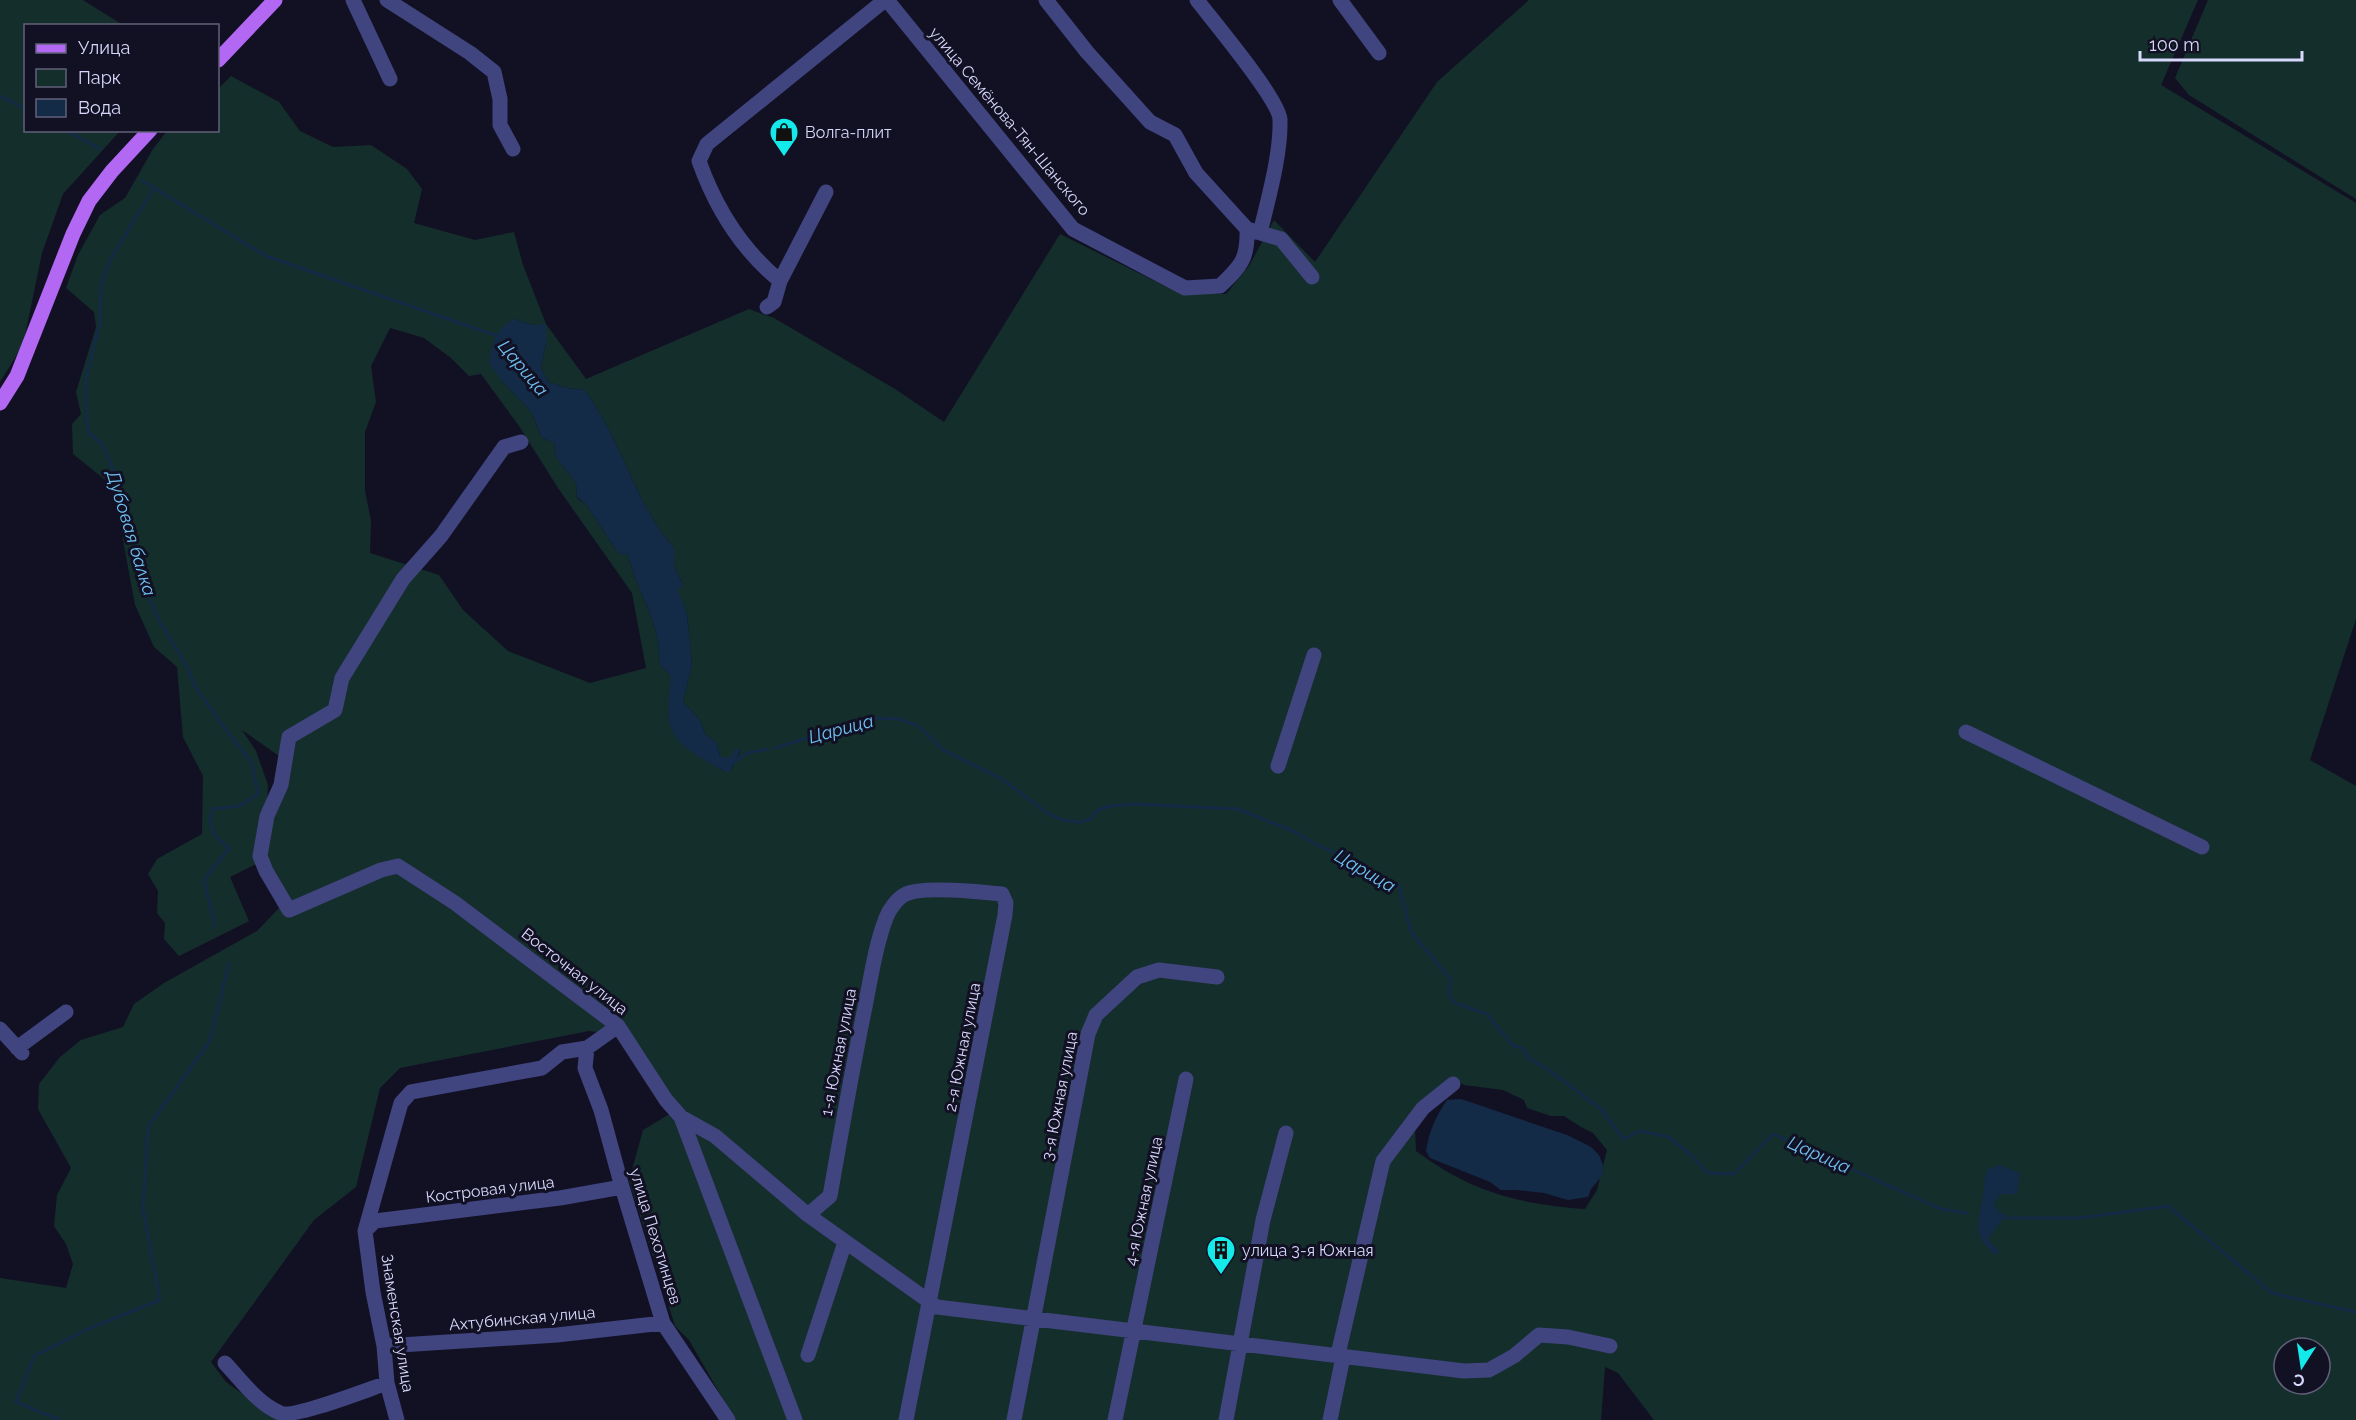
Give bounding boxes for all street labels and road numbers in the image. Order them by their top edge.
street label: улица Семёнова-Тян-Шанского [925,23,1094,219]
street label: Восточная улица [518,924,632,1019]
street label: 2-я Южная улица [941,981,984,1113]
street label: 1-я Южная улица [817,987,860,1117]
street label: 3-я Южная улица [1038,1030,1081,1162]
street label: 4-я Южная улица [1121,1135,1166,1267]
street label: улица Пехотинцев [626,1166,685,1307]
street label: Костровая улица [425,1172,555,1207]
street label: Знаменская улица [377,1253,418,1394]
street label: Ахтубинская улица [448,1303,596,1334]

